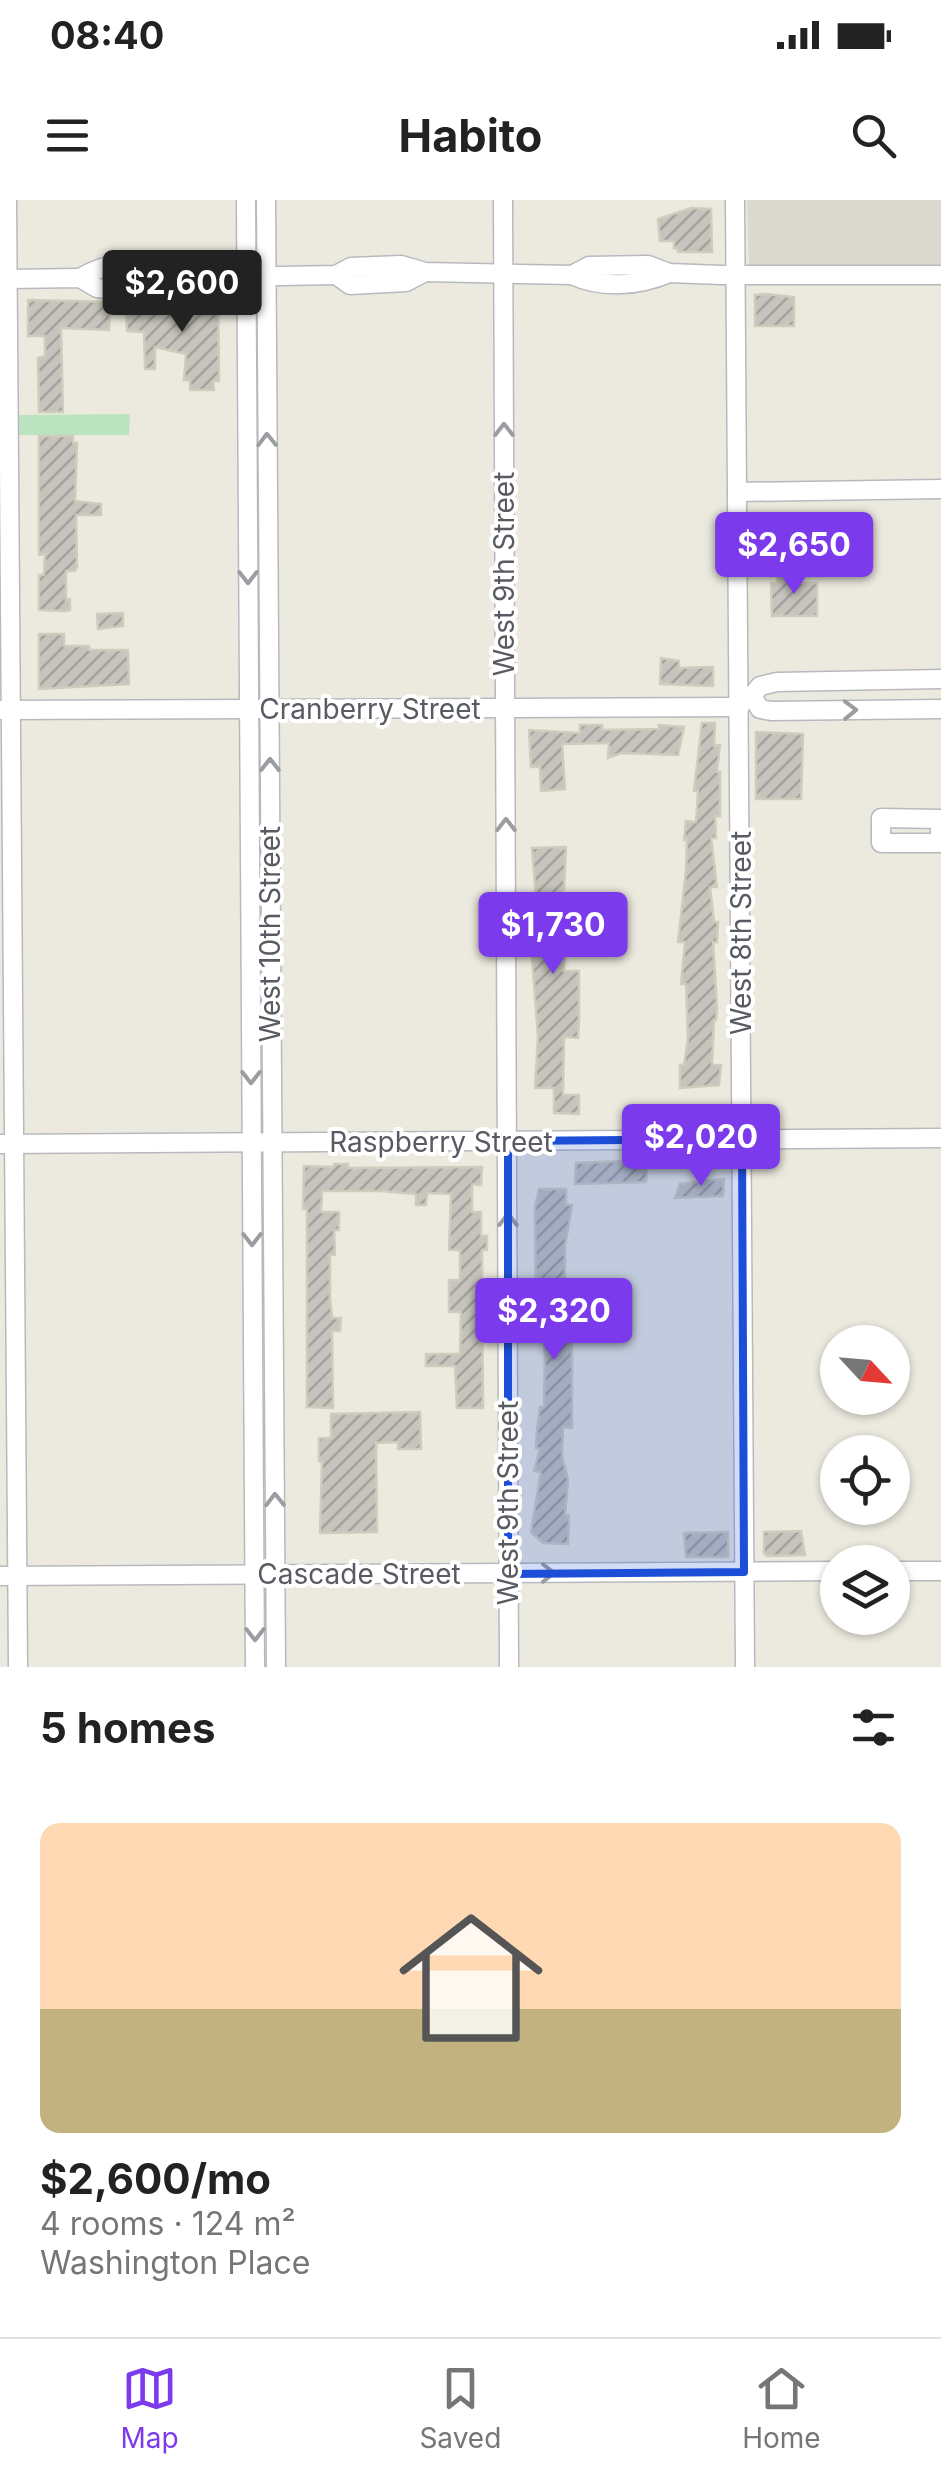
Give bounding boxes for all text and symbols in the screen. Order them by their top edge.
text: 08:40 [50,12,164,58]
icon: menu [40,108,95,163]
text: Habito [399,108,542,163]
icon: search [846,108,901,163]
pin: $2,600 [101,250,263,335]
text: $2,600 [125,263,239,302]
one-way arrow [493,421,515,436]
one-way arrow [256,431,278,446]
street label: West 9th Street [487,472,521,676]
pin: $2,650 [713,512,875,597]
text: $2,650 [737,525,851,564]
one-way arrow [237,570,259,586]
street label: Cranberry Street [259,692,481,726]
one-way arrow [843,700,859,721]
one-way arrow [259,756,281,772]
one-way arrow [495,816,516,832]
street label: West 10th Street [253,826,287,1042]
street label: West 8th Street [724,831,758,1035]
pin: $1,730 [472,892,634,977]
text: $1,730 [501,905,605,944]
one-way arrow [240,1070,262,1086]
pin: $2,020 [620,1104,782,1189]
text: $2,020 [644,1117,758,1156]
street label: Raspberry Street [329,1125,553,1159]
one-way arrow [497,1211,519,1226]
one-way arrow [241,1232,263,1248]
pin: $2,320 [473,1278,635,1363]
text: $2,320 [497,1291,611,1330]
north arrow [820,1325,910,1415]
map controls [820,1325,910,1635]
street label: West 9th Street [491,1401,525,1605]
button: locate [820,1435,910,1525]
one-way arrow [264,1491,285,1507]
button: layers [820,1545,910,1635]
street label: Cascade Street [257,1557,461,1591]
one-way arrow [540,1562,556,1584]
one-way arrow [244,1628,266,1643]
icon: filters [846,1700,901,1755]
text: 5 homes [40,1702,216,1753]
icon: home [381,1888,561,2068]
text: $2,600/mo [40,2153,271,2204]
text: 4 rooms · 124 m² [40,2204,296,2243]
text: Washington Place [40,2243,310,2282]
tab: Map [120,2361,179,2455]
tab: Saved [419,2361,501,2455]
tab: Home [742,2361,821,2455]

